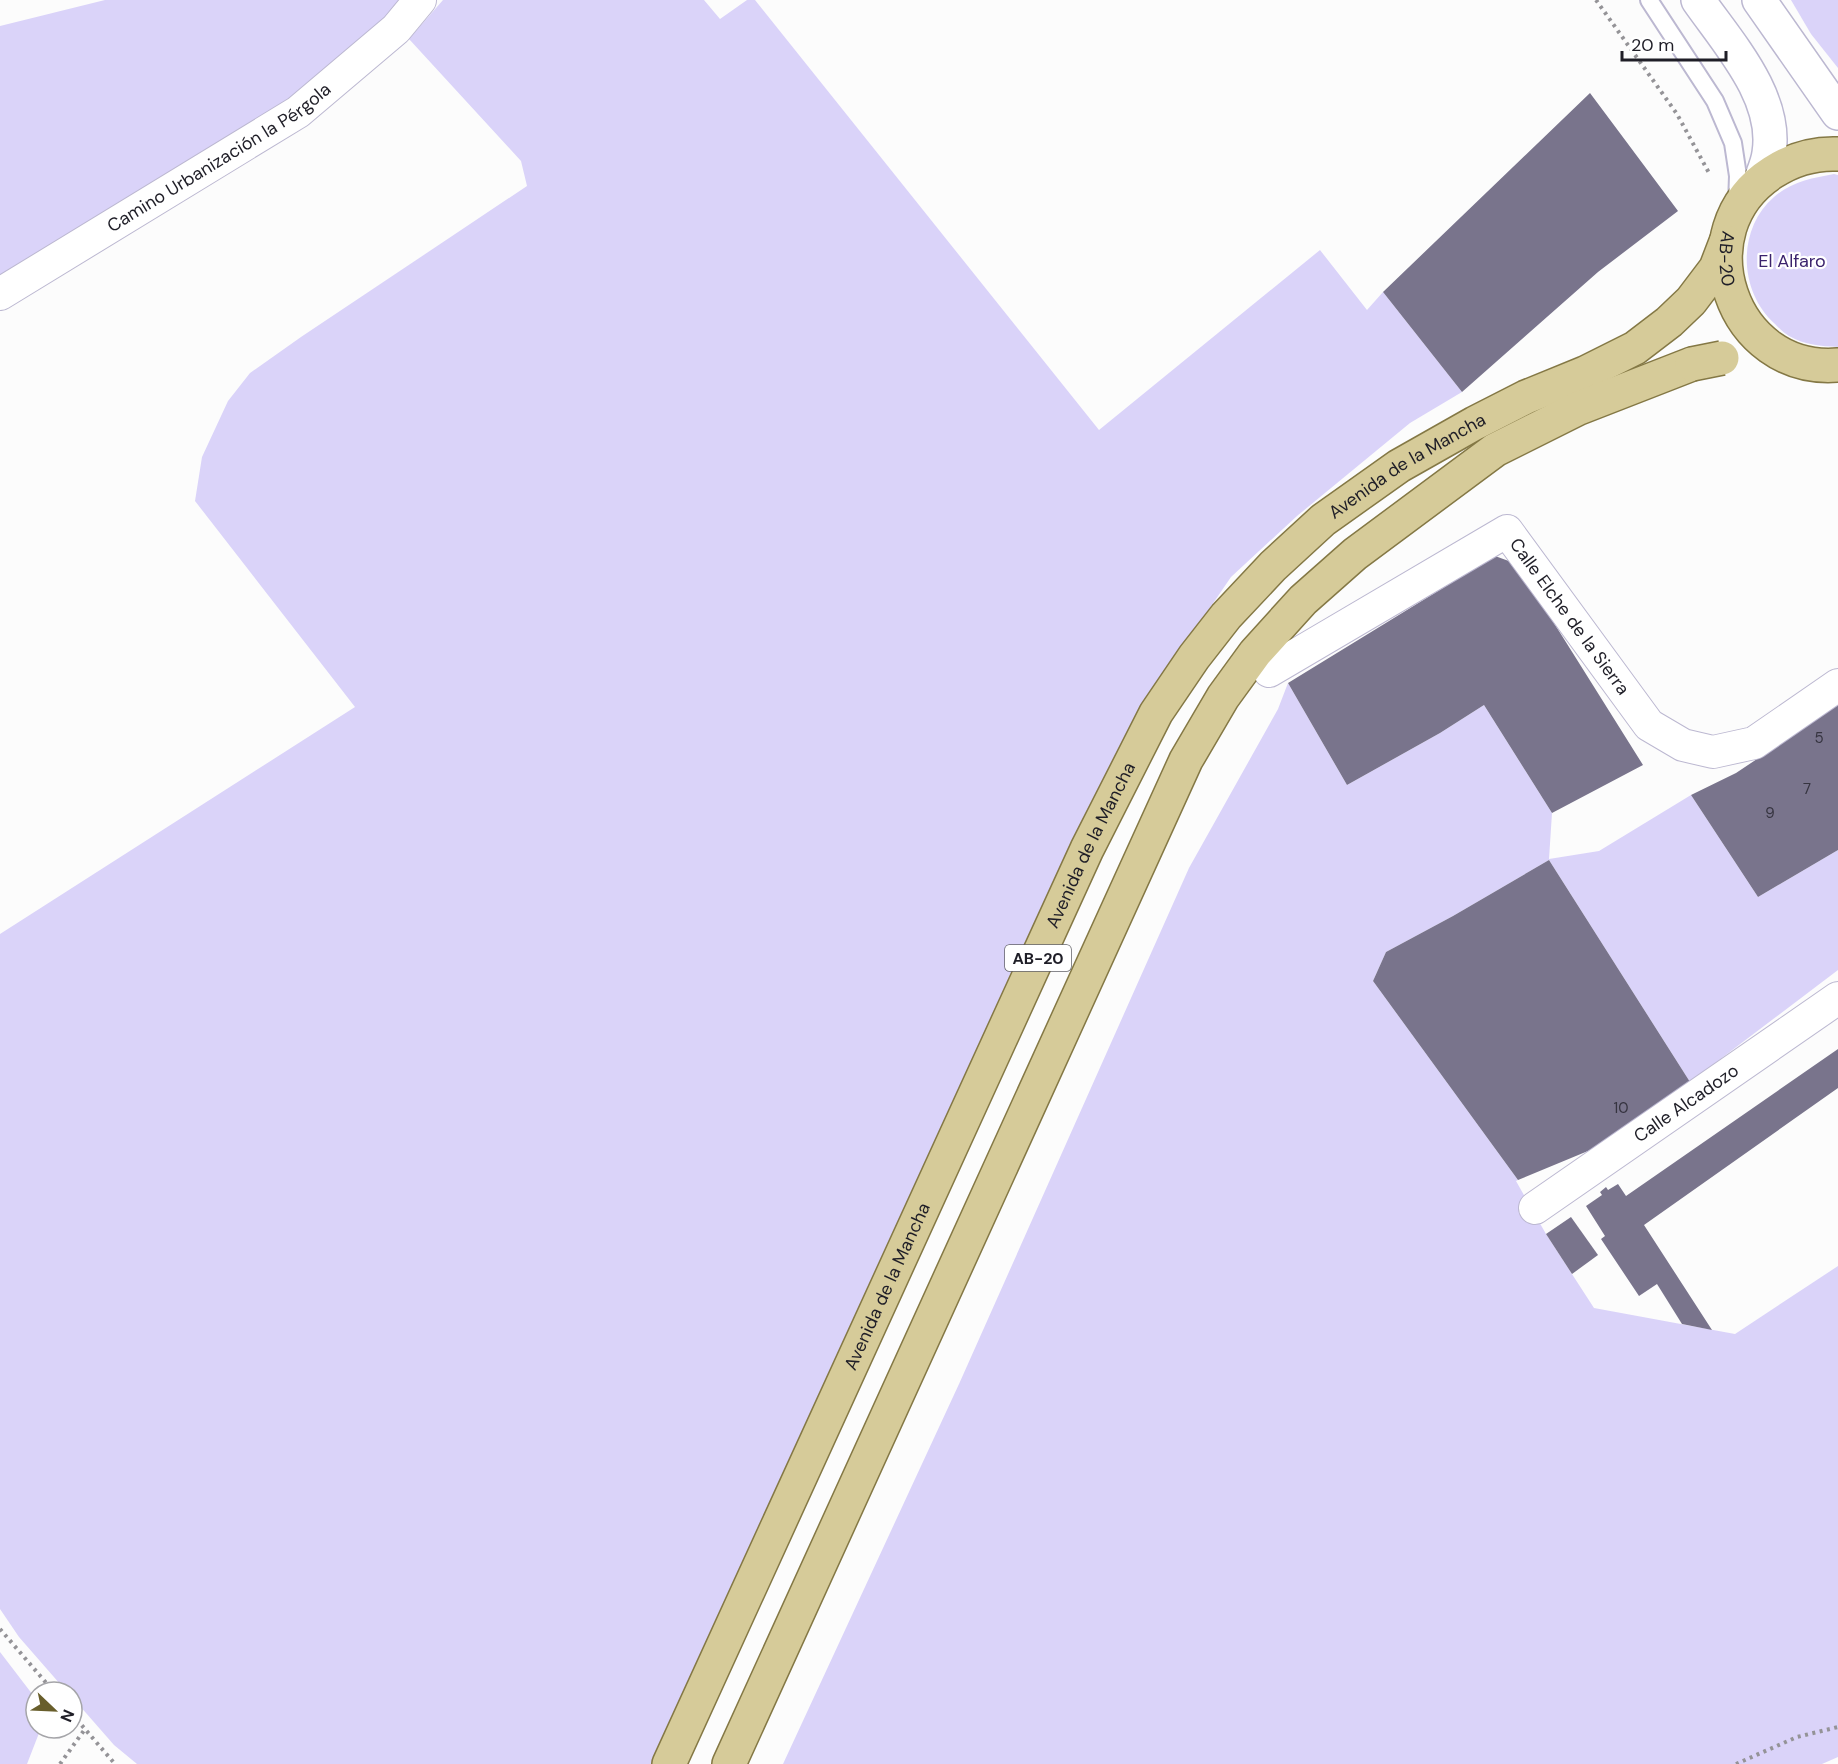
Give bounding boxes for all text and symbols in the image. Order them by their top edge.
scale bar [1622,24,1726,62]
text: 20 m [1631,33,1674,57]
street label: Camino Urbanización la Pérgola [103,77,336,238]
street label: AB-20 [1713,229,1741,288]
park label: El Alfaro [1758,249,1826,273]
street label: Avenida de la Mancha [1324,408,1490,524]
street label: Calle Elche de la Sierra [1504,533,1635,700]
house number: 5 [1814,728,1824,748]
street label: Avenida de la Mancha [1040,758,1141,932]
house number: 7 [1803,779,1811,799]
house number: 9 [1765,803,1775,823]
road number: AB-20 [1005,945,1071,971]
street label: Calle Alcadozo [1629,1058,1744,1148]
house number: 10 [1614,1098,1628,1118]
street label: Avenida de la Mancha [839,1199,936,1374]
north arrow [24,1680,84,1740]
text: N [55,1706,79,1725]

